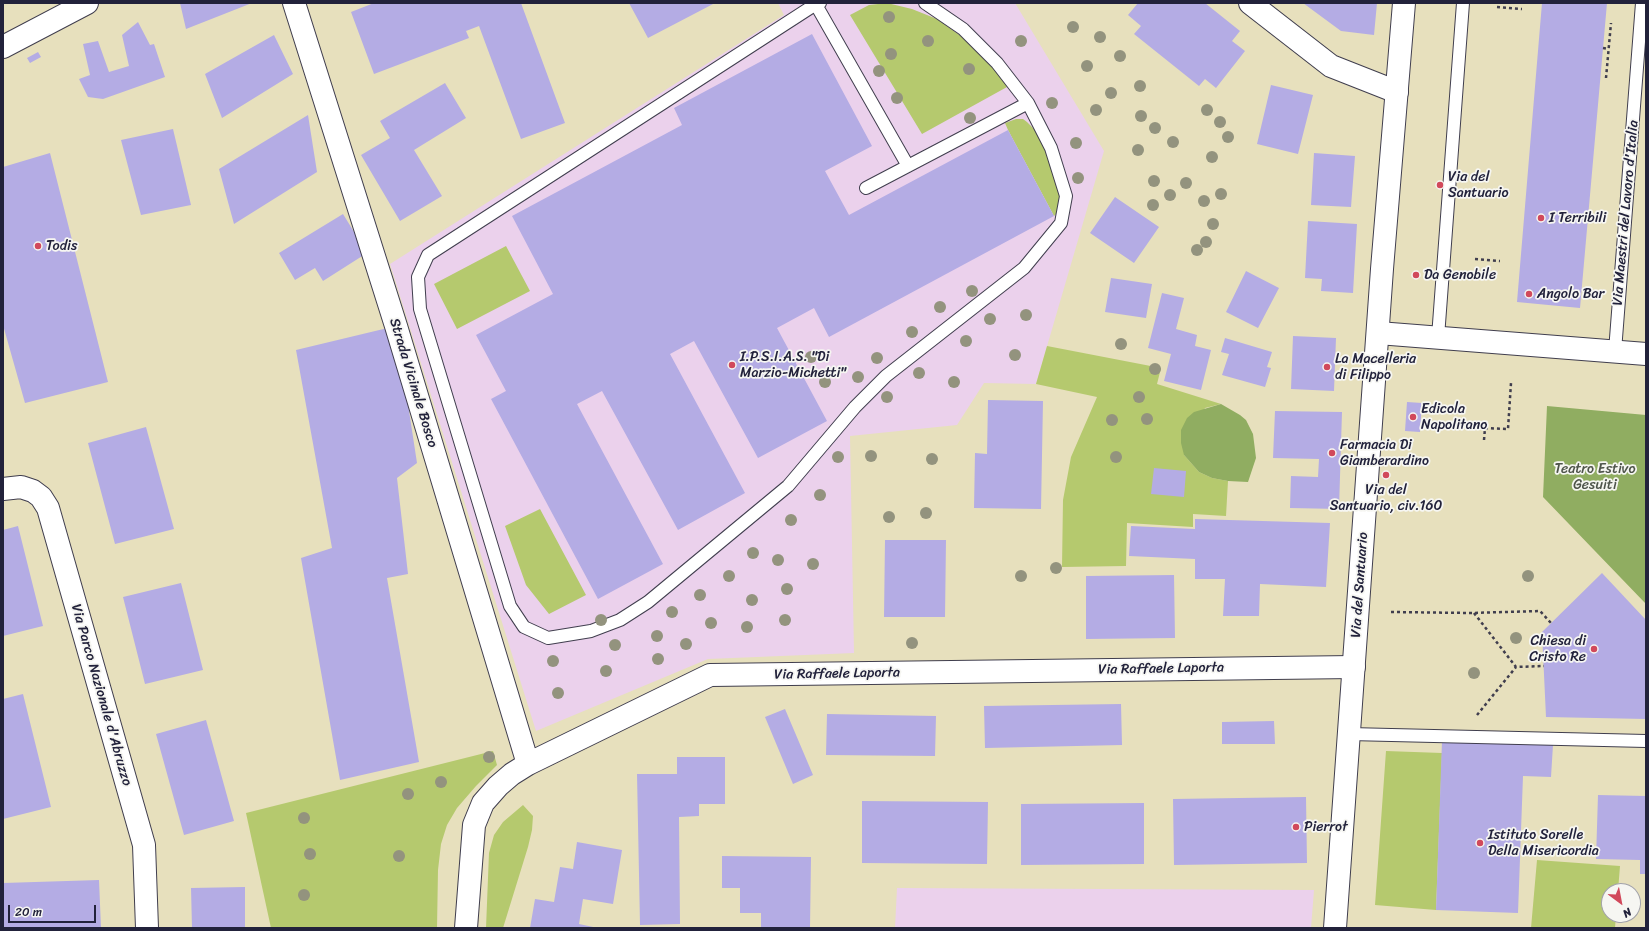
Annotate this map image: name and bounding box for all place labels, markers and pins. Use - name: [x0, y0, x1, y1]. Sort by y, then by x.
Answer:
- place label: Via del Santuario: [1448, 169, 1509, 202]
- marker: Via del Santuario: [1435, 180, 1445, 190]
- place label: I Terribili: [1549, 210, 1606, 226]
- marker: I Terribili: [1536, 213, 1546, 223]
- place label: Todis: [46, 238, 77, 254]
- marker: Todis: [33, 241, 43, 251]
- place label: Da Genobile: [1424, 267, 1496, 283]
- marker: Da Genobile: [1411, 270, 1421, 280]
- place label: Angolo Bar: [1537, 286, 1604, 302]
- marker: Angolo Bar: [1524, 289, 1534, 299]
- place label: I.P.S.I.A.S. "Di Marzio-Michetti": [740, 349, 846, 382]
- place label: La Macelleria di Filippo: [1335, 351, 1416, 384]
- marker: I.P.S.I.A.S. "Di Marzio-Michetti": [727, 360, 737, 370]
- marker: La Macelleria di Filippo: [1322, 362, 1332, 372]
- place label: Edicola Napolitano: [1421, 401, 1487, 434]
- marker: Edicola Napolitano: [1408, 412, 1418, 422]
- place label: Farmacia Di Giamberardino: [1340, 437, 1429, 470]
- marker: Farmacia Di Giamberardino: [1327, 448, 1337, 458]
- marker: Via del Santuario, civ.160: [1381, 470, 1391, 480]
- place label: Via del Santuario, civ.160: [1330, 482, 1442, 514]
- place label: Chiesa di Cristo Re: [1529, 633, 1586, 666]
- marker: Chiesa di Cristo Re: [1589, 644, 1599, 654]
- place label: Pierrot: [1304, 819, 1348, 835]
- marker: Pierrot: [1291, 822, 1301, 832]
- place label: Istituto Sorelle Della Misericordia: [1488, 827, 1599, 860]
- marker: Istituto Sorelle Della Misericordia: [1475, 838, 1485, 848]

